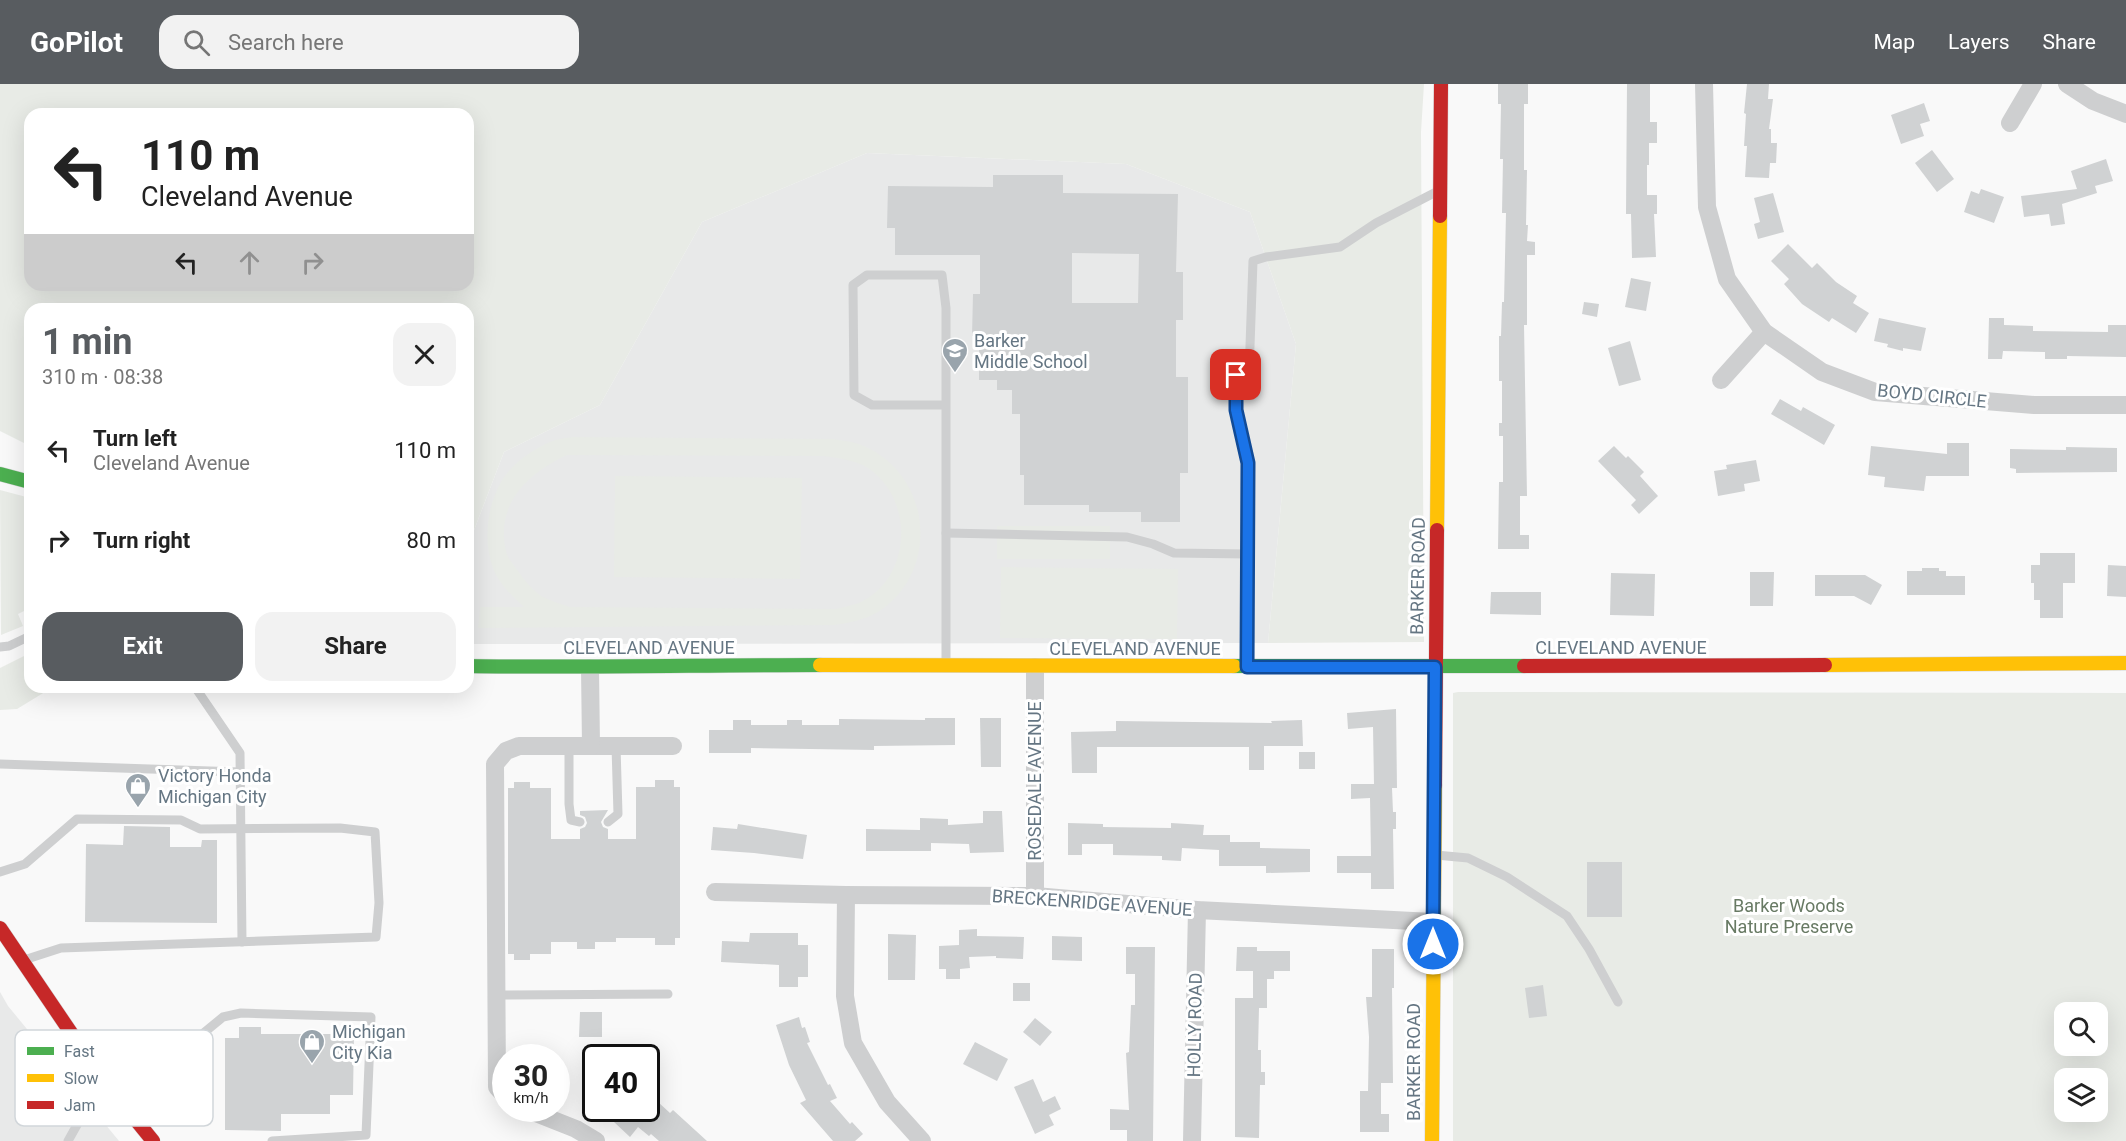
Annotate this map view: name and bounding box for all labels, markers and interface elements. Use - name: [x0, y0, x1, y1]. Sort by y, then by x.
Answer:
- search box: [159, 15, 579, 69]
- text: GoPilot: [30, 26, 123, 59]
- icon: search: [180, 26, 213, 59]
- text: Search here: [228, 30, 344, 55]
- text: Map: [1873, 30, 1915, 54]
- text: Layers: [1948, 30, 2009, 54]
- text: Share: [2042, 30, 2096, 54]
- text: 110 m: [141, 131, 260, 180]
- icon: left: [42, 132, 120, 210]
- text: Cleveland Avenue: [141, 181, 353, 213]
- icon: left: [170, 246, 203, 279]
- icon: ahead: [233, 246, 266, 279]
- icon: right: [296, 246, 329, 279]
- text: 1 min: [42, 321, 133, 363]
- button: close: [393, 323, 456, 386]
- place label: Barker Middle School: [974, 330, 1088, 372]
- school or university icon: Barker Middle School: [940, 336, 970, 374]
- pin: [1210, 349, 1261, 400]
- icon: arrive: [1219, 358, 1252, 391]
- text: 310 m · 08:38: [42, 365, 163, 389]
- street label: BOYD CIRCLE: [1876, 379, 1988, 412]
- text: Turn left: [93, 426, 177, 451]
- icon: left: [42, 434, 75, 467]
- text: 110 m: [394, 438, 456, 463]
- text: Cleveland Avenue: [93, 451, 250, 475]
- street label: BARKER ROAD: [1406, 517, 1429, 635]
- icon: right: [42, 524, 75, 557]
- text: Turn right: [93, 528, 190, 553]
- text: 80 m: [407, 528, 456, 553]
- button: Exit: [42, 612, 243, 681]
- button: Share: [255, 612, 456, 681]
- street label: CLEVELAND AVENUE: [563, 637, 735, 658]
- street label: CLEVELAND AVENUE: [1535, 637, 1707, 658]
- street label: CLEVELAND AVENUE: [1049, 638, 1221, 659]
- street label: ROSEDALE AVENUE: [1024, 701, 1045, 861]
- place label: Victory Honda Michigan City: [158, 765, 271, 807]
- shop icon: Victory Honda Michigan City: [123, 771, 153, 809]
- street label: BRECKENRIDGE AVENUE: [991, 885, 1193, 920]
- park label: Barker Woods Nature Preserve: [1725, 895, 1853, 937]
- position arrow: [1401, 912, 1465, 976]
- street label: HOLLY ROAD: [1183, 972, 1206, 1077]
- map controls: [2054, 1002, 2108, 1122]
- button: search: [2054, 1002, 2108, 1056]
- street label: BARKER ROAD: [1403, 1003, 1424, 1121]
- place label: Michigan City Kia: [332, 1021, 406, 1063]
- shop icon: Michigan City Kia: [297, 1027, 327, 1065]
- legend: [15, 1030, 213, 1126]
- text: Fast: [64, 1042, 95, 1061]
- speed limit sign: 40: [582, 1044, 660, 1122]
- text: 30: [514, 1058, 548, 1093]
- button: layers: [2054, 1068, 2108, 1122]
- text: Slow: [64, 1069, 99, 1088]
- text: km/h: [513, 1089, 549, 1107]
- text: Jam: [64, 1096, 96, 1115]

